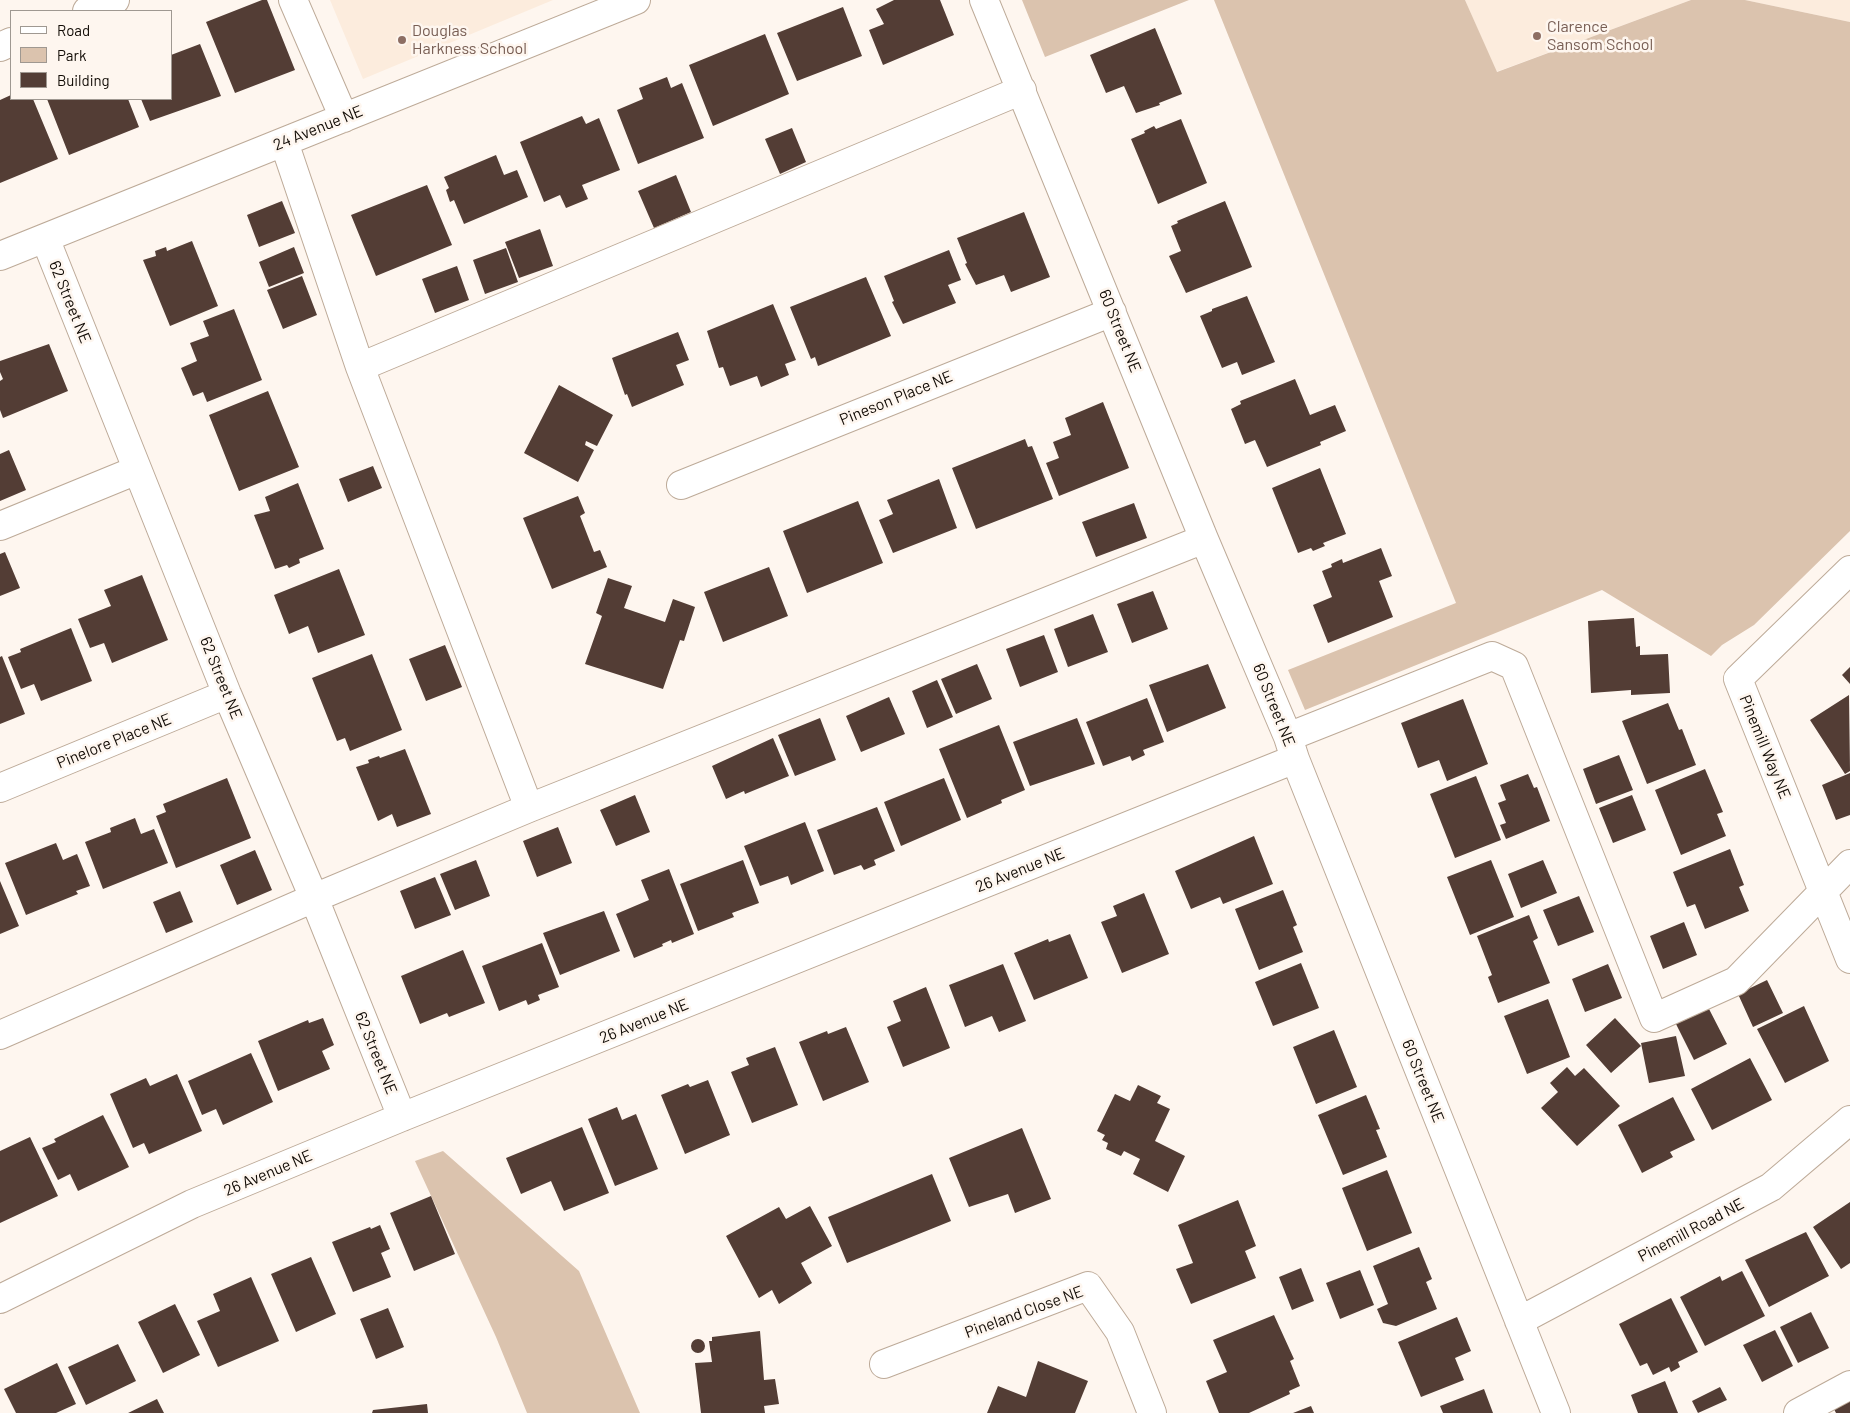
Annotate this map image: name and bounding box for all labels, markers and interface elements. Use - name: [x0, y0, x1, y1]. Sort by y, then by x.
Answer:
- legend: [10, 10, 172, 100]
- place label: Clarence Sansom School: [1547, 17, 1653, 55]
- text: Road: [57, 21, 90, 39]
- place label: Douglas Harkness School: [412, 21, 527, 59]
- marker: Clarence Sansom School: [1531, 30, 1543, 42]
- marker: Douglas Harkness School: [396, 34, 408, 46]
- text: Park: [57, 46, 86, 64]
- text: Building: [57, 71, 110, 89]
- street label: 24 Avenue NE: [270, 101, 366, 155]
- street label: 62 Street NE: [45, 258, 95, 346]
- street label: 60 Street NE: [1095, 287, 1145, 375]
- street label: Pineson Place NE: [837, 367, 955, 429]
- street label: 62 Street NE: [196, 634, 246, 722]
- street label: 60 Street NE: [1249, 661, 1299, 749]
- street label: Pinemill Way NE: [1735, 692, 1795, 802]
- street label: Pinelore Place NE: [54, 709, 174, 773]
- street label: 26 Avenue NE: [973, 843, 1067, 897]
- street label: 26 Avenue NE: [597, 994, 691, 1048]
- street label: 62 Street NE: [351, 1009, 401, 1097]
- street label: 60 Street NE: [1398, 1037, 1448, 1125]
- street label: 26 Avenue NE: [221, 1146, 315, 1200]
- street label: Pinemill Road NE: [1635, 1194, 1747, 1266]
- street label: Pineland Close NE: [962, 1282, 1086, 1342]

